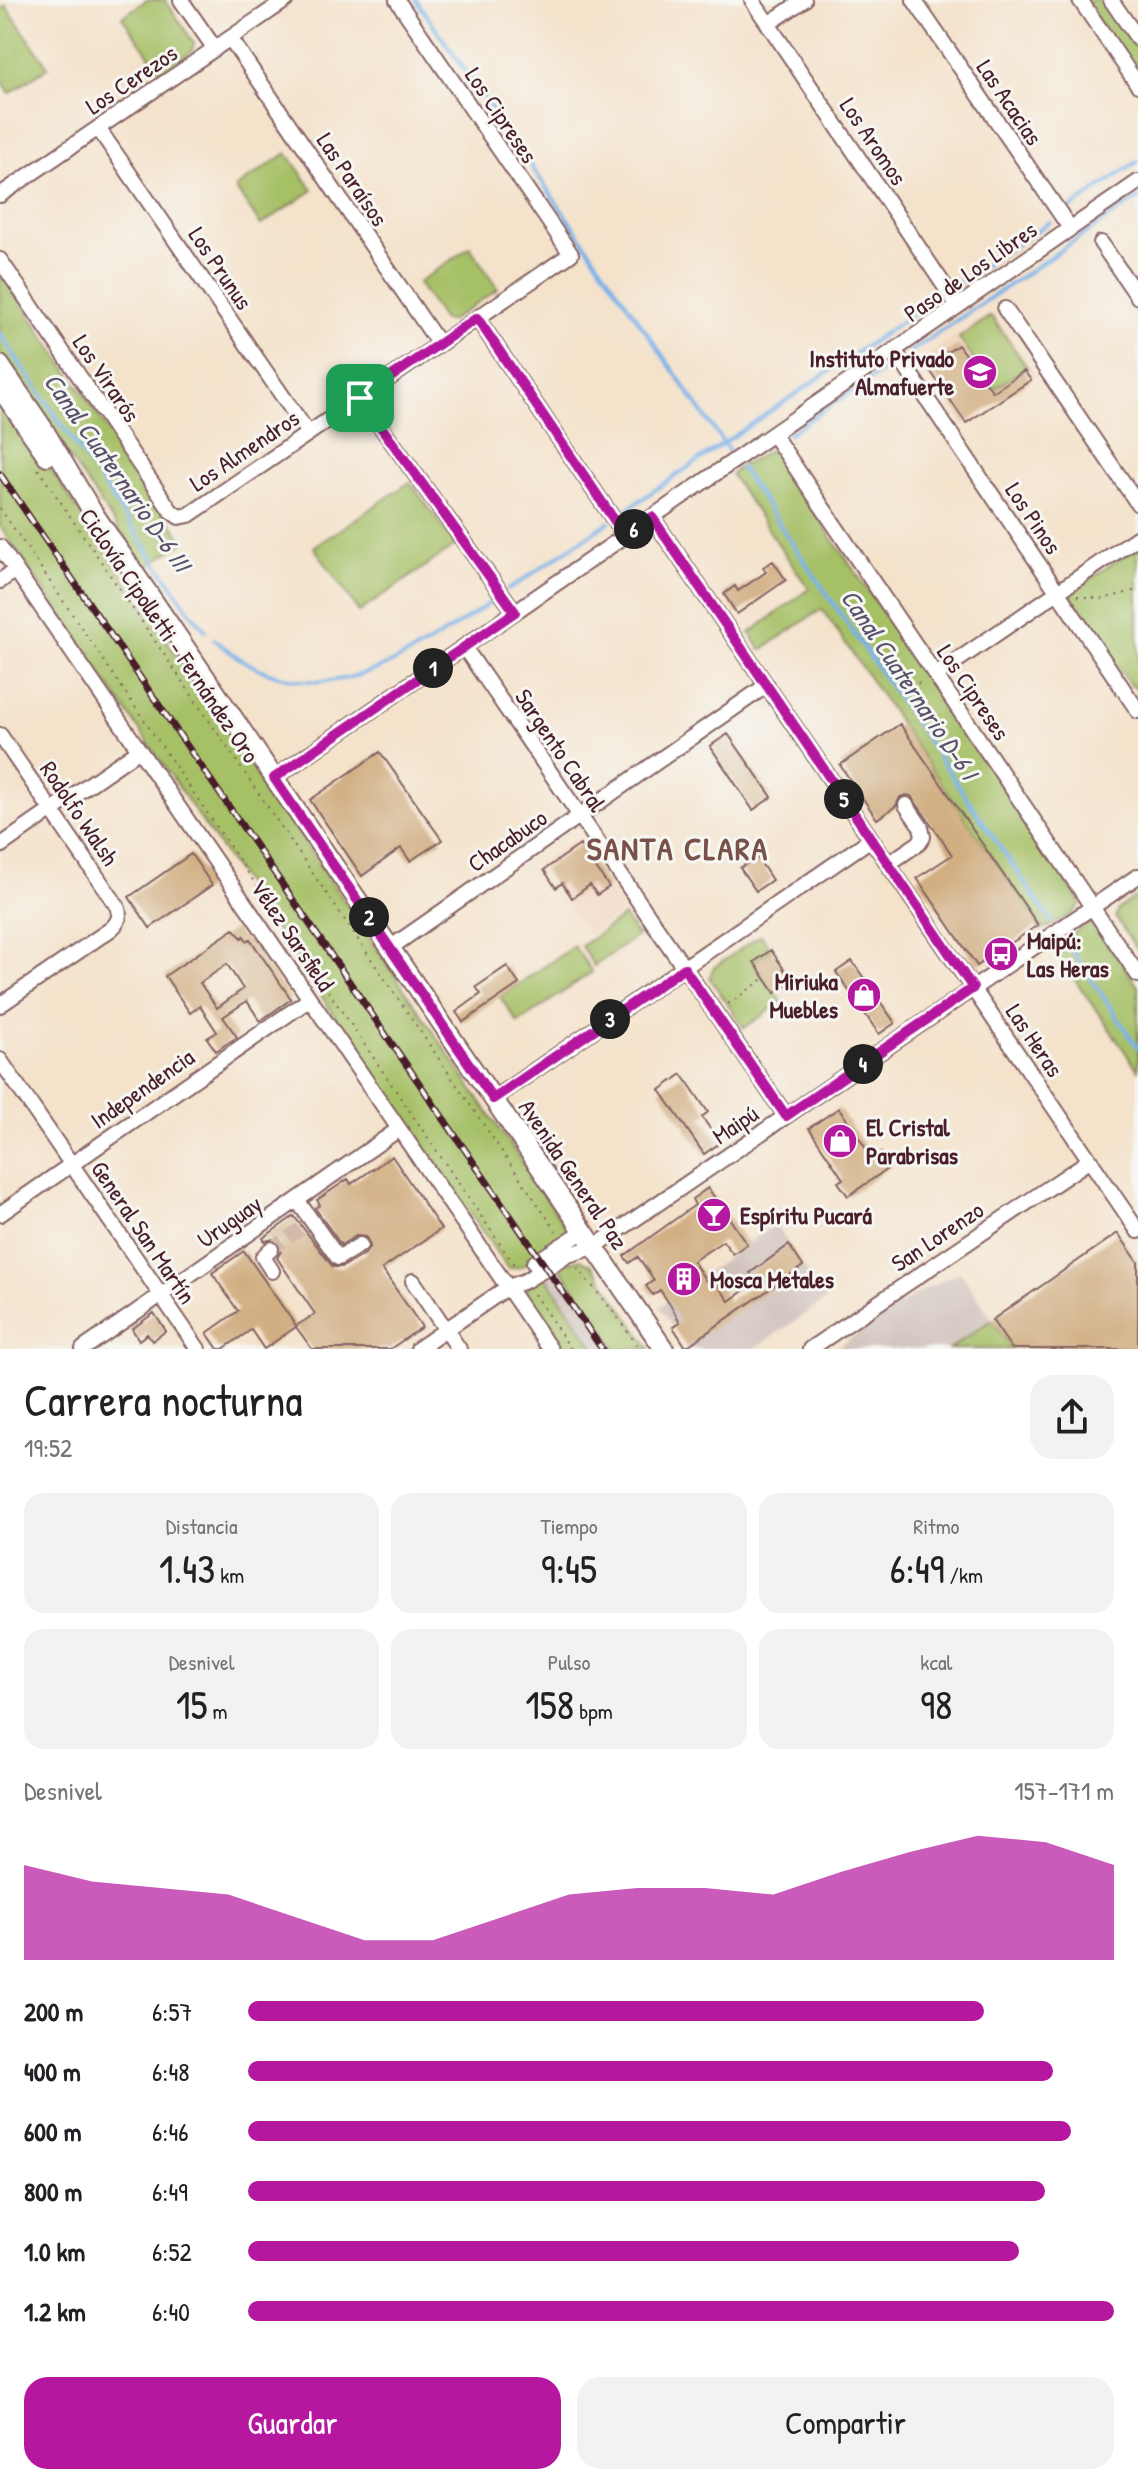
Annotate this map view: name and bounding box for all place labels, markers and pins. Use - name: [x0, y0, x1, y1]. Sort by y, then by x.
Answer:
- place label: Instituto Privado Almafuerte: [809, 342, 954, 402]
- school or university icon: Instituto Privado Almafuerte: [961, 353, 999, 391]
- pin: [326, 364, 394, 432]
- pin: 6: [614, 509, 654, 549]
- pin: 1: [413, 648, 453, 688]
- pin: 5: [824, 779, 864, 819]
- pin: 2: [349, 897, 389, 937]
- place label: Maipú: Las Heras: [1027, 924, 1109, 984]
- bus stop icon: Maipú: Las Heras: [982, 935, 1020, 973]
- place label: Miriuka Muebles: [770, 965, 839, 1025]
- shop icon: Miriuka Muebles: [845, 976, 883, 1014]
- pin: 3: [590, 999, 630, 1039]
- pin: 4: [843, 1044, 883, 1084]
- place label: El Cristal Parabrisas: [866, 1111, 958, 1171]
- shop icon: El Cristal Parabrisas: [821, 1122, 859, 1160]
- bar icon: Espíritu Pucará: [695, 1196, 733, 1234]
- place label: Espíritu Pucará: [740, 1199, 873, 1232]
- building icon: Mosca Metales: [665, 1260, 703, 1298]
- place label: Mosca Metales: [710, 1263, 834, 1295]

